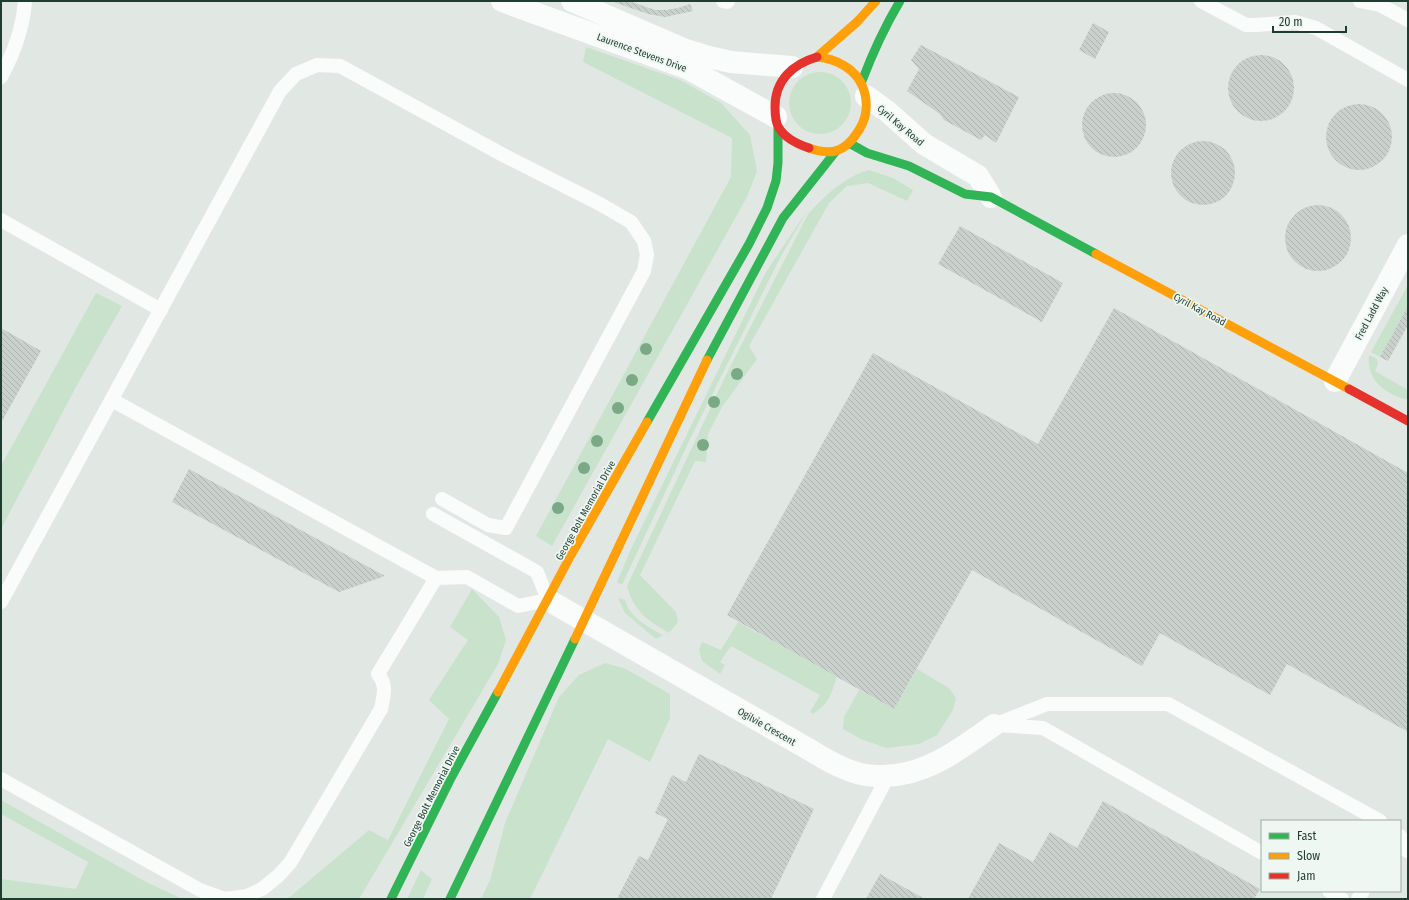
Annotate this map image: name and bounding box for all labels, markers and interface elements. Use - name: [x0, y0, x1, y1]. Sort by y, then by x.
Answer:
- scale bar: [1273, 8, 1346, 34]
- text: 20 m: [1279, 15, 1303, 29]
- street label: Laurence Stevens Drive: [595, 31, 688, 75]
- street label: Cyril Kay Road: [874, 103, 926, 149]
- street label: Fred Ladd Way: [1353, 284, 1391, 342]
- street label: Cyril Kay Road: [1171, 291, 1228, 329]
- street label: George Bolt Memorial Drive: [553, 459, 618, 562]
- street label: Ogilvie Crescent: [735, 705, 798, 749]
- street label: George Bolt Memorial Drive: [401, 744, 463, 849]
- legend: [1261, 820, 1401, 892]
- text: Fast: [1297, 829, 1316, 843]
- text: Slow: [1297, 849, 1320, 863]
- text: Jam: [1297, 869, 1315, 883]

